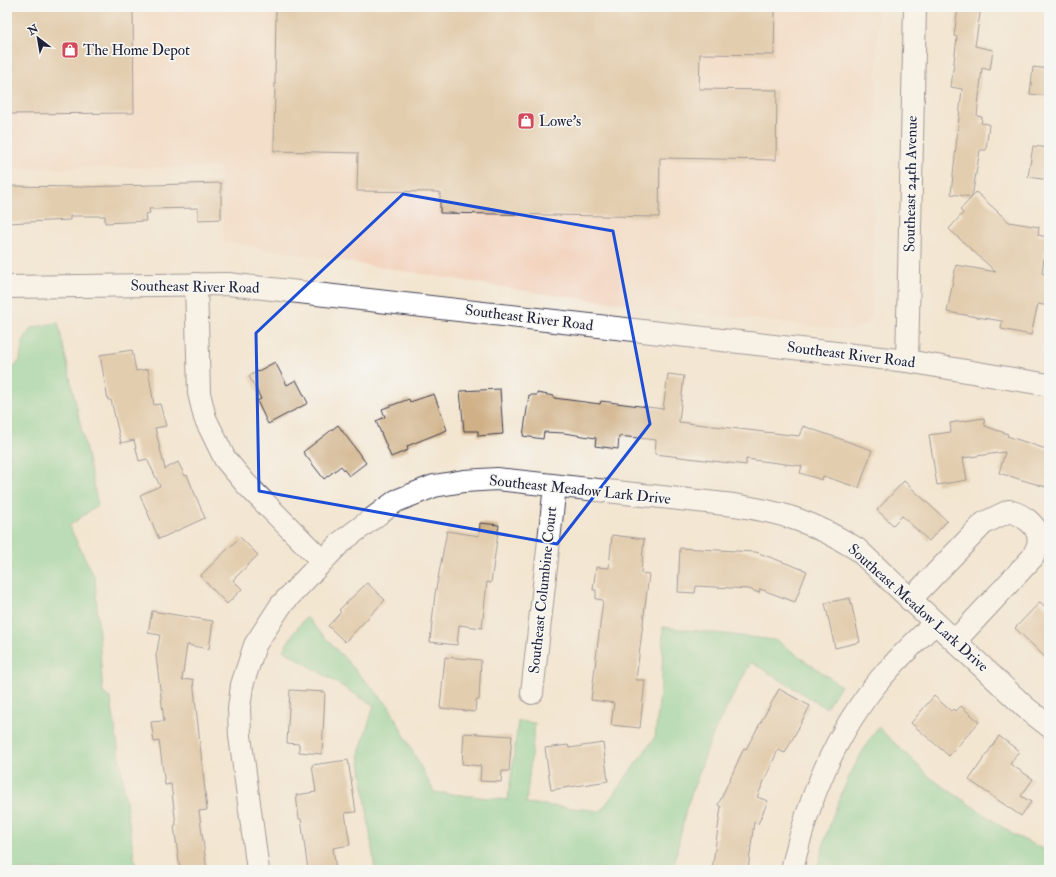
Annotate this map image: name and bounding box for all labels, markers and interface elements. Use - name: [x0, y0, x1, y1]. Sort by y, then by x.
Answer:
- north arrow: [18, 18, 58, 58]
- text: N: [25, 21, 42, 38]
- shop icon: The Home Depot: [60, 40, 80, 60]
- place label: The Home Depot: [83, 41, 190, 61]
- shop icon: Lowe's: [516, 111, 536, 131]
- place label: Lowe's: [539, 112, 581, 131]
- street label: Southeast 24th Avenue: [900, 116, 922, 252]
- street label: Southeast River Road: [130, 276, 260, 298]
- street label: Southeast River Road: [464, 301, 595, 335]
- street label: Southeast River Road: [786, 338, 917, 372]
- street label: Southeast Meadow Lark Drive: [488, 471, 672, 509]
- street label: Southeast Columbine Court: [525, 505, 561, 674]
- street label: Southeast Meadow Lark Drive: [844, 540, 992, 676]

